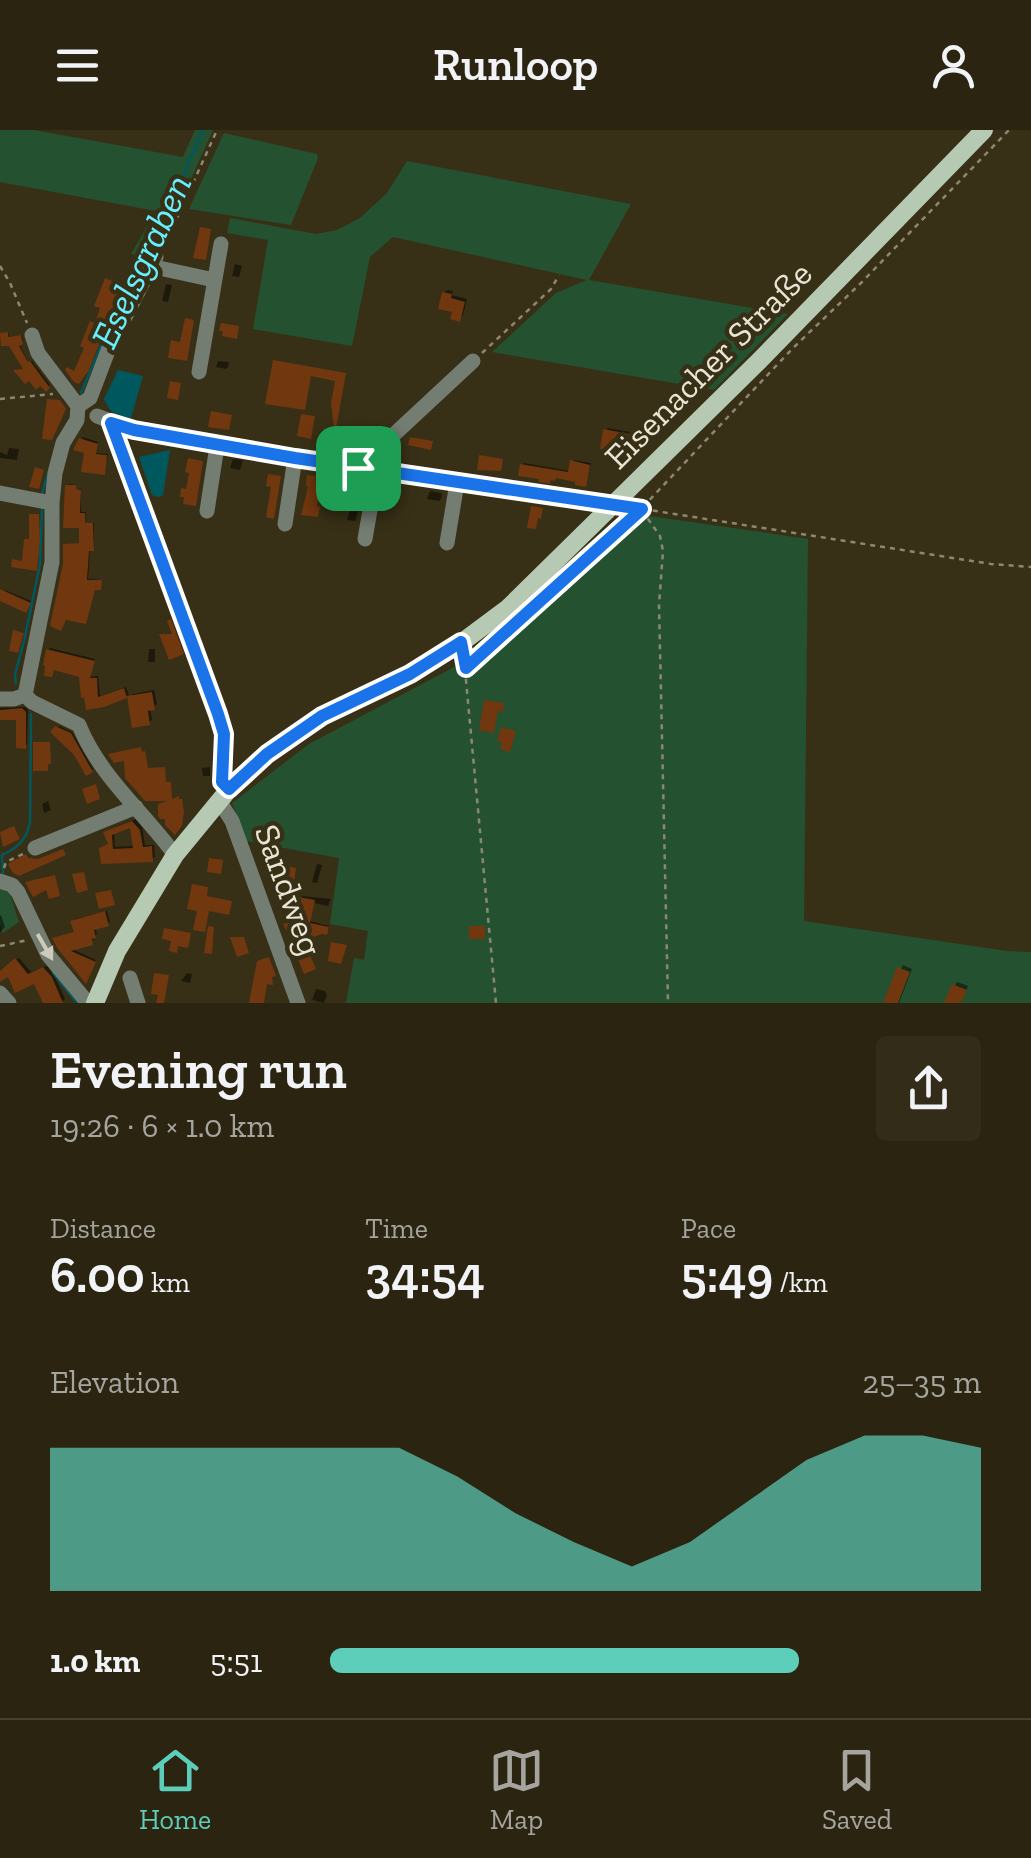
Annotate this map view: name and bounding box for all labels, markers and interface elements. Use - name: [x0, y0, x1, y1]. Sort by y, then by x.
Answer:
- icon: menu: [50, 38, 105, 93]
- text: Runloop: [433, 38, 598, 92]
- icon: person: [926, 38, 981, 93]
- water label: Eselsgraben: [81, 167, 201, 355]
- street label: Eisenacher Straße: [596, 253, 820, 477]
- pin: [316, 426, 401, 511]
- icon: arrive: [331, 441, 386, 496]
- street label: Sandweg: [246, 819, 332, 961]
- one-way arrow: [35, 933, 53, 961]
- text: Evening run: [50, 1036, 347, 1102]
- button: share: [876, 1036, 981, 1141]
- text: 19:26 · 6 × 1.0 km: [50, 1107, 274, 1145]
- text: Distance: [50, 1212, 156, 1245]
- text: Time: [365, 1212, 428, 1245]
- text: Pace: [681, 1212, 736, 1245]
- text: 6.00: [50, 1245, 145, 1305]
- text: 34:54: [365, 1245, 485, 1305]
- text: 5:49: [681, 1245, 773, 1305]
- text: km: [145, 1266, 190, 1299]
- text: /km: [773, 1266, 828, 1299]
- text: Elevation: [50, 1363, 179, 1401]
- text: 25–35 m: [862, 1363, 981, 1401]
- text: 1.0 km: [50, 1642, 140, 1680]
- text: 5:51: [210, 1642, 262, 1680]
- tab: Home: [139, 1743, 211, 1836]
- tab: Map: [489, 1743, 544, 1836]
- tab: Saved: [822, 1743, 892, 1836]

